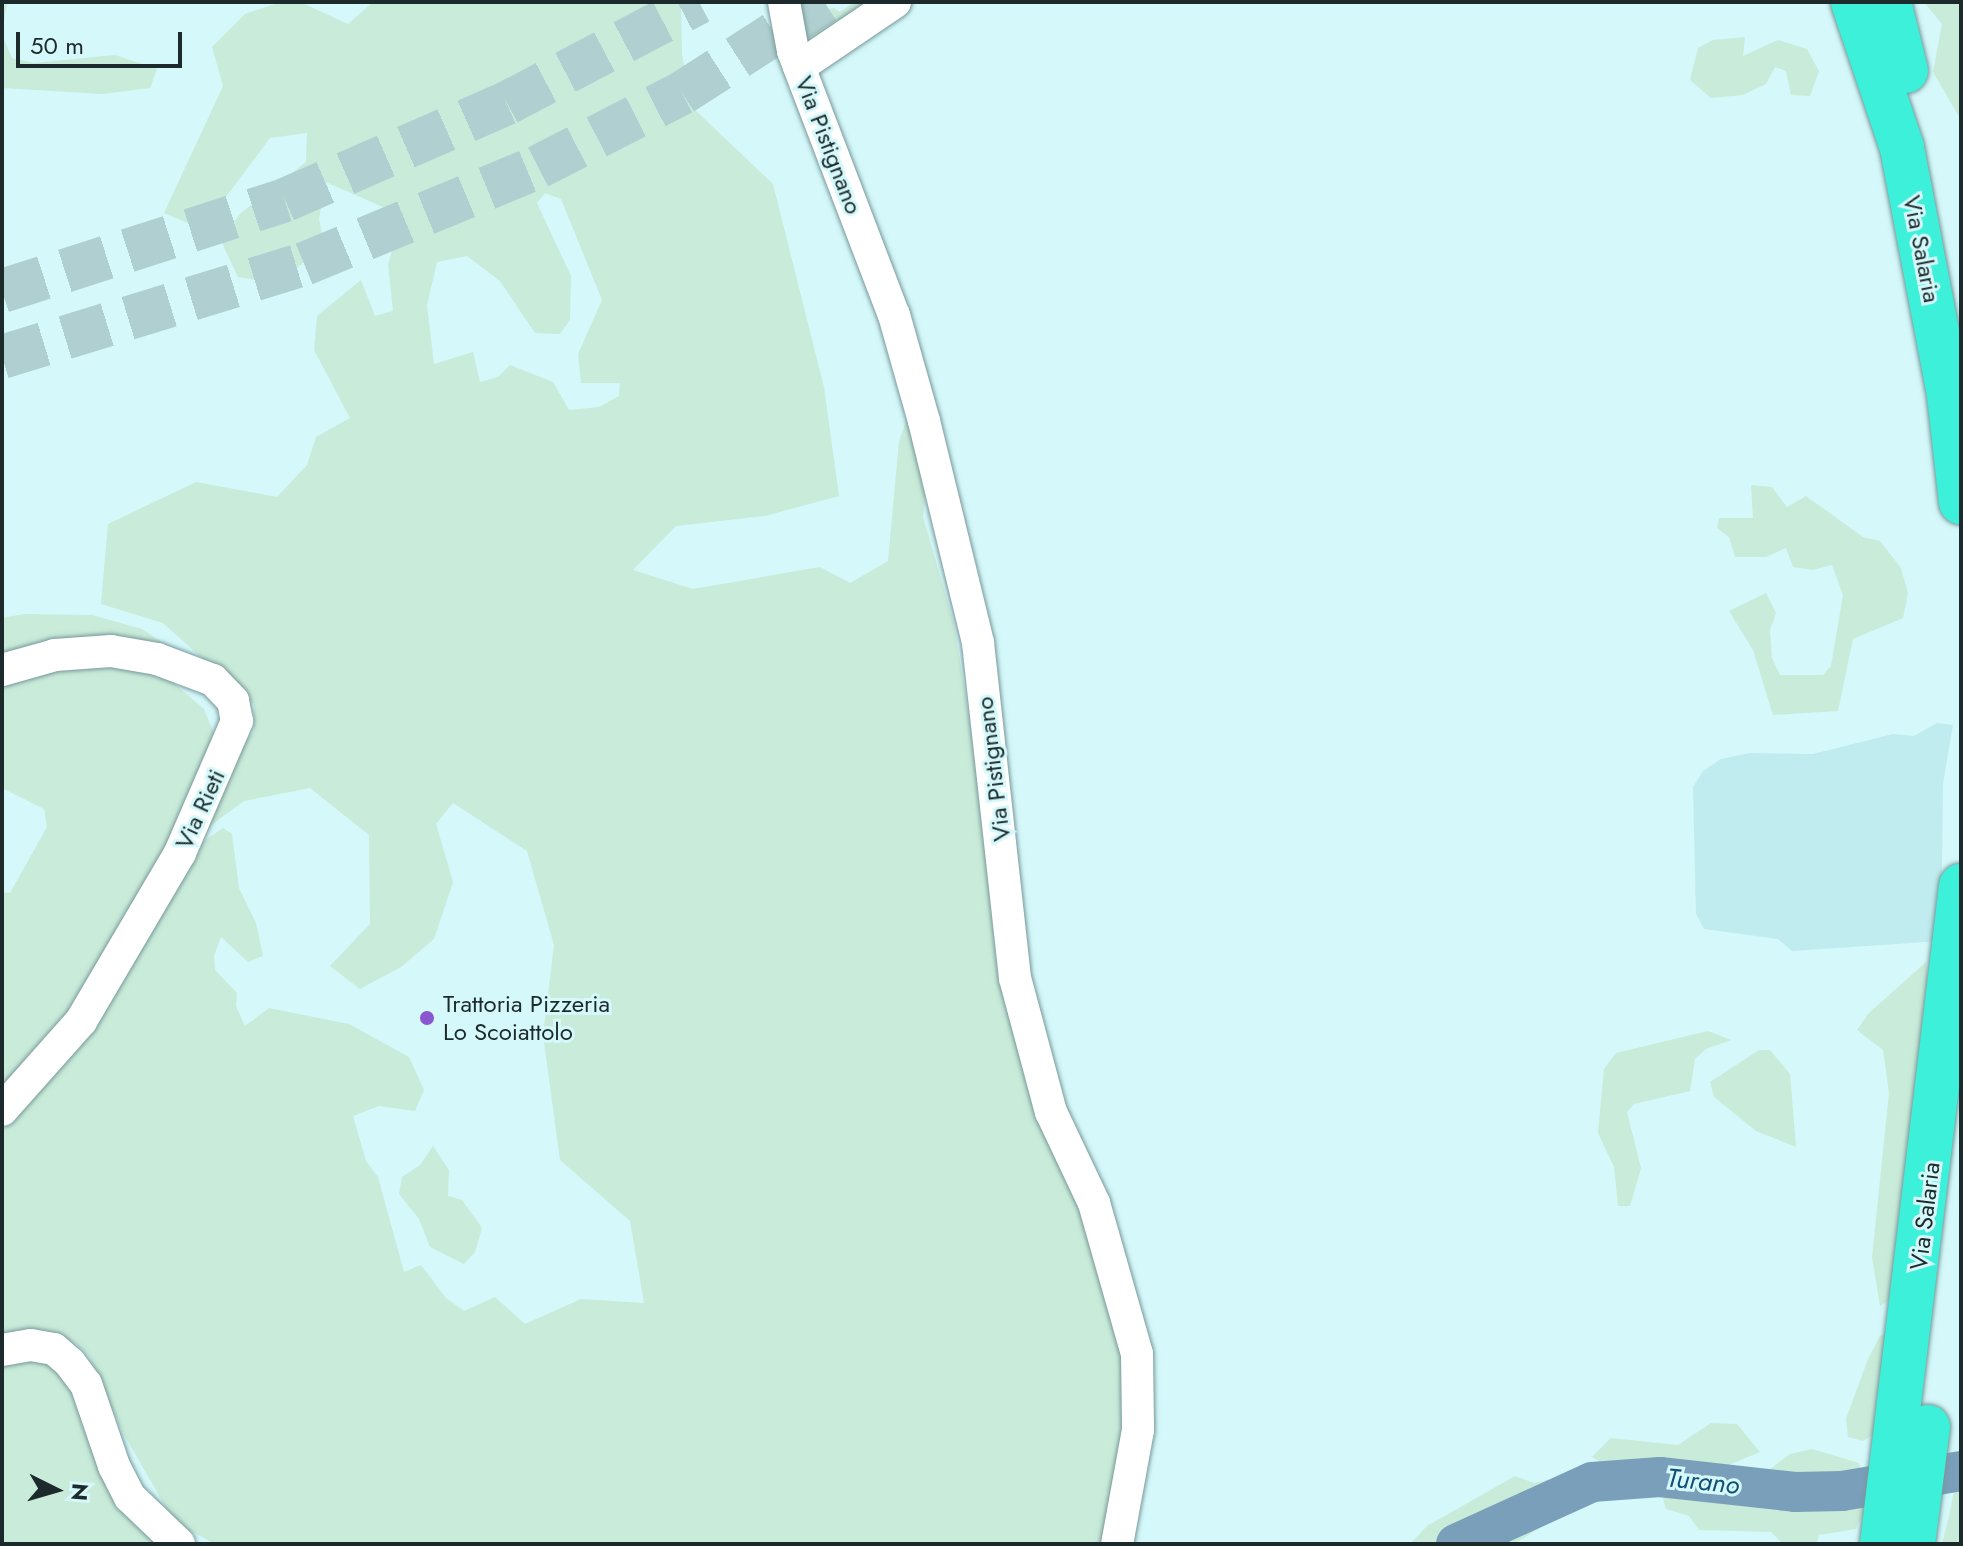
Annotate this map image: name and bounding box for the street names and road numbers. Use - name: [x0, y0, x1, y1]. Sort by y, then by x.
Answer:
- street label: Via Pistignano: [790, 72, 868, 218]
- street label: Via Salaria: [1898, 193, 1946, 305]
- street label: Via Pistignano: [970, 695, 1016, 843]
- street label: Via Rieti: [169, 764, 231, 854]
- street label: Via Salaria: [1904, 1160, 1946, 1272]

